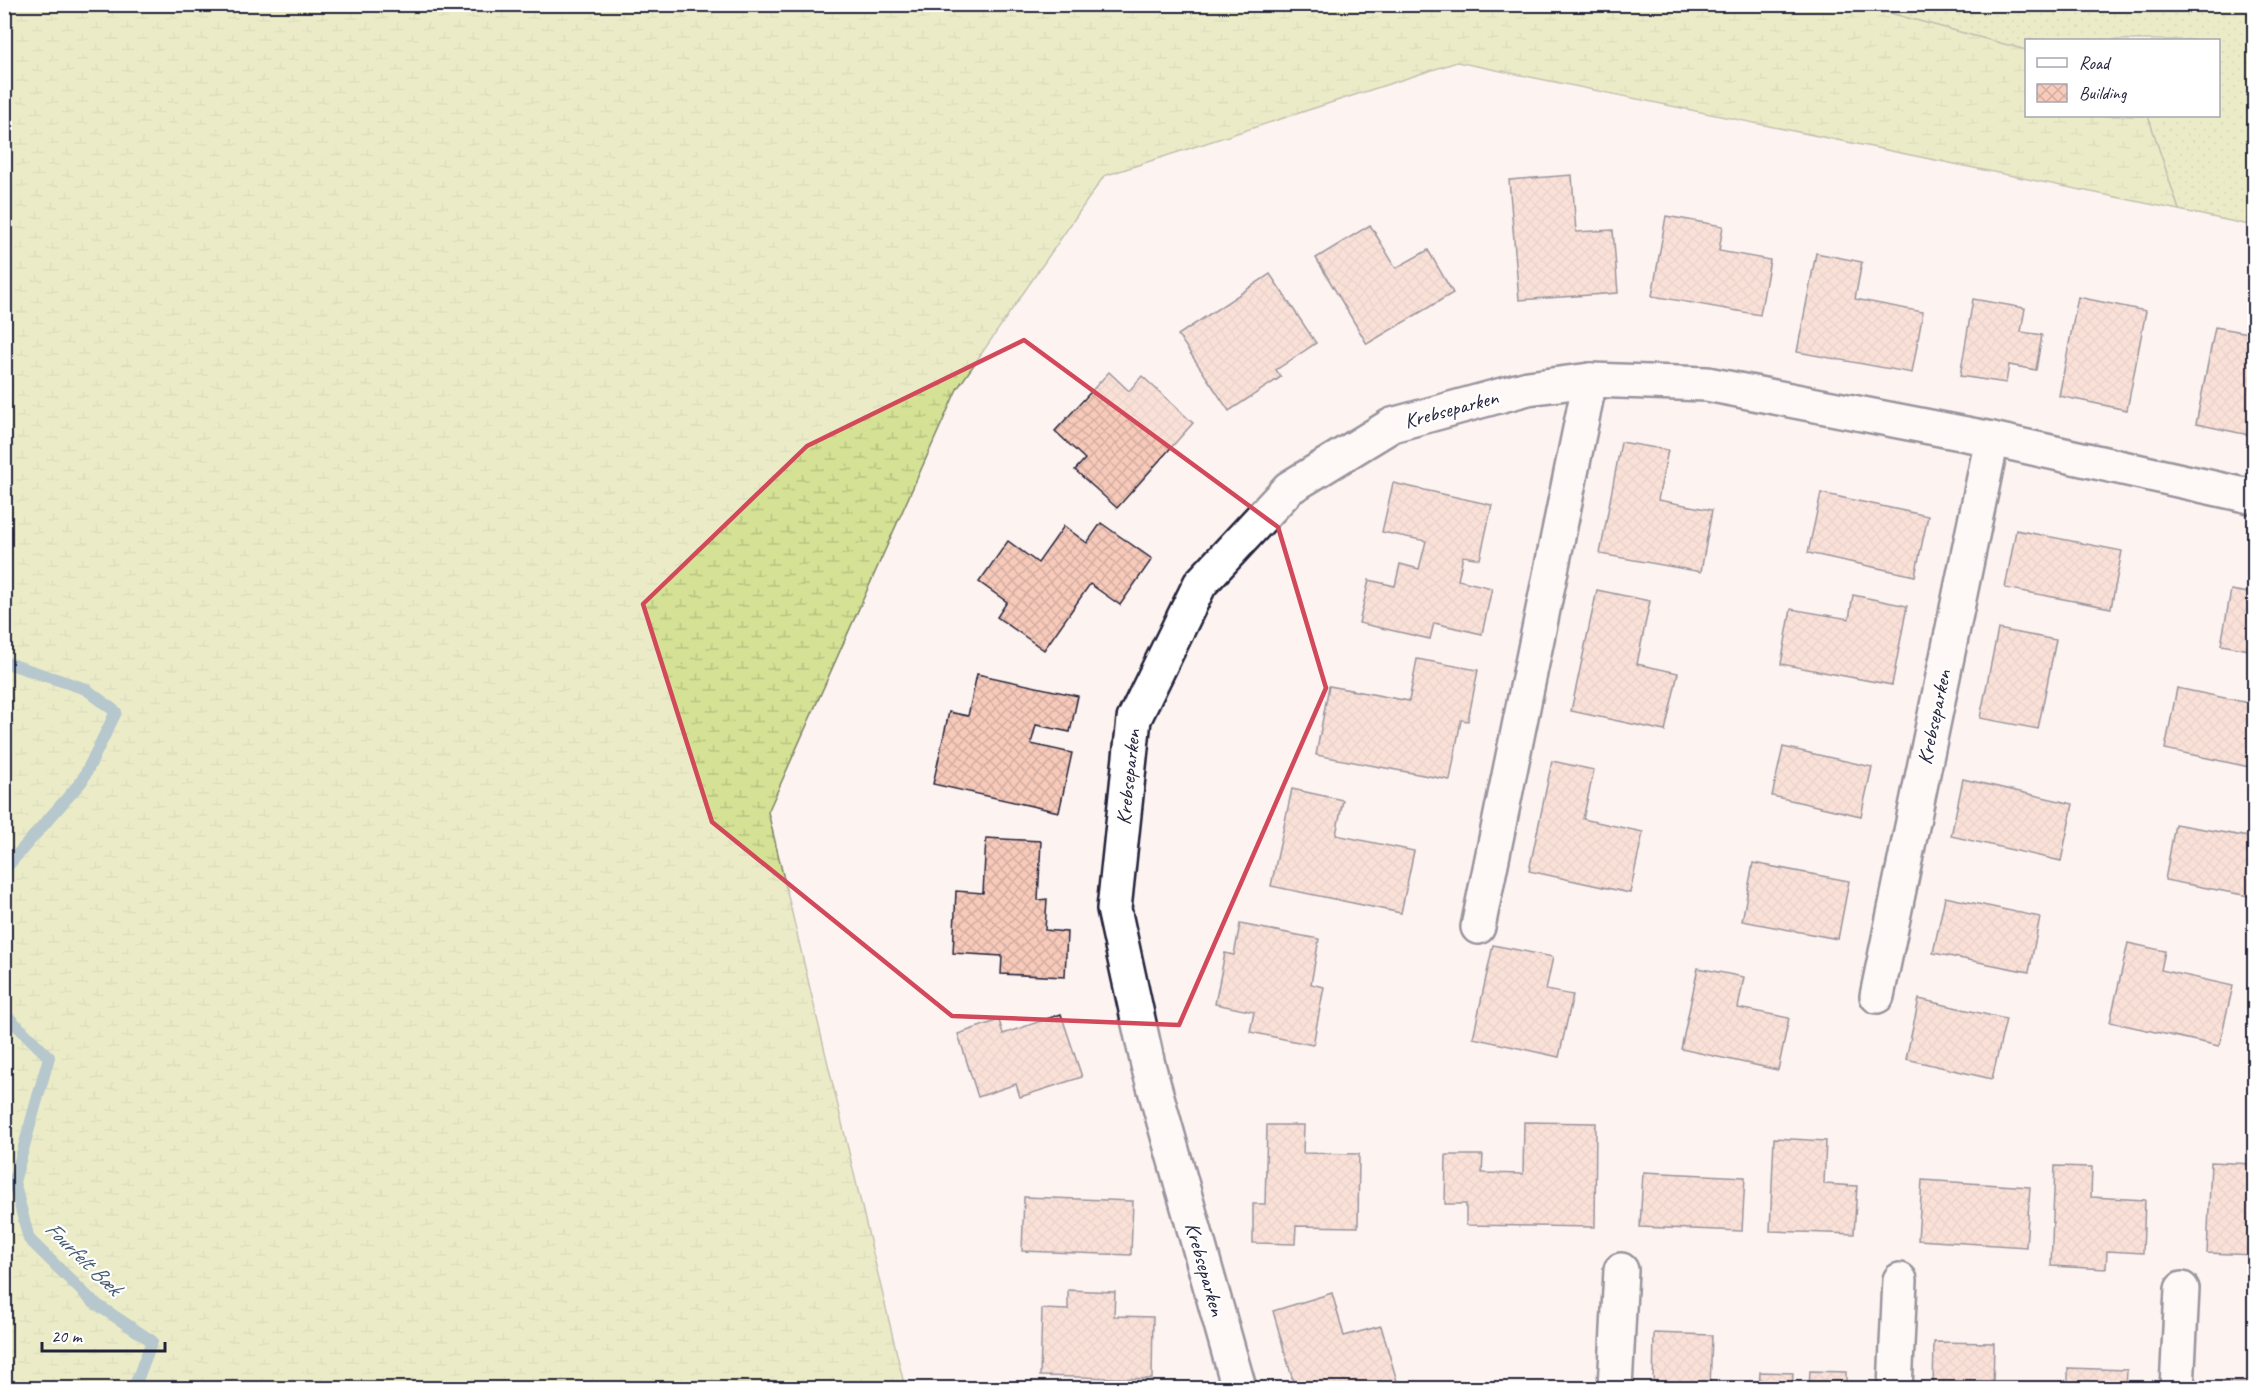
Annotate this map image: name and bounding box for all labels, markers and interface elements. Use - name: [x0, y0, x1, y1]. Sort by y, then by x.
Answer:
- legend: [2025, 39, 2220, 117]
- text: Road: [2079, 52, 2112, 74]
- text: Building: [2079, 82, 2128, 104]
- street label: Krebseparken: [1401, 384, 1501, 434]
- street label: Krebseparken: [1911, 667, 1957, 767]
- street label: Krebseparken: [1110, 727, 1146, 826]
- water label: Fourfelt Bæk: [39, 1215, 130, 1304]
- street label: Krebseparken: [1179, 1219, 1231, 1319]
- scale bar: [42, 1315, 165, 1353]
- text: 20 m: [51, 1325, 84, 1347]

